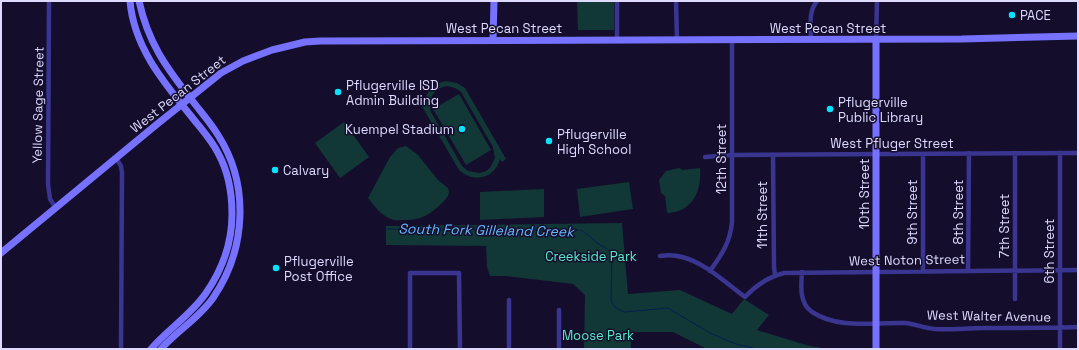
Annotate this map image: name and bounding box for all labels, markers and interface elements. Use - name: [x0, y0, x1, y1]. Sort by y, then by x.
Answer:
- place label: PACE: [1020, 7, 1051, 24]
- marker: PACE: [1007, 10, 1017, 20]
- street label: West Pecan Street: [446, 20, 562, 37]
- street label: West Pecan Street: [770, 20, 886, 37]
- street label: Yellow Sage Street: [28, 46, 48, 164]
- street label: West Pecan Street: [127, 51, 229, 137]
- place label: Pflugerville ISD Admin Building: [346, 77, 439, 109]
- marker: Pflugerville ISD Admin Building: [333, 87, 343, 97]
- place label: Pflugerville Public Library: [838, 94, 923, 126]
- marker: Pflugerville Public Library: [825, 104, 835, 114]
- place label: Kuempel Stadium: [345, 121, 454, 138]
- marker: Kuempel Stadium: [457, 124, 467, 134]
- street label: 12th Street: [713, 124, 730, 194]
- place label: Pflugerville High School: [557, 126, 631, 158]
- street label: West Pfluger Street: [830, 135, 954, 152]
- marker: Pflugerville High School: [544, 136, 554, 146]
- street label: 10th Street: [856, 159, 873, 229]
- place label: Calvary: [283, 162, 329, 179]
- marker: Calvary: [270, 165, 280, 175]
- street label: 8th Street: [950, 179, 967, 245]
- street label: 9th Street: [904, 180, 921, 244]
- street label: 11th Street: [754, 181, 771, 249]
- street label: 7th Street: [996, 194, 1013, 258]
- water label: South Fork Gilleland Creek: [398, 219, 575, 241]
- street label: 6th Street: [1041, 219, 1058, 283]
- park label: Creekside Park: [545, 248, 637, 265]
- street label: West Noton Street: [849, 250, 965, 270]
- place label: Pflugerville Post Office: [284, 253, 354, 285]
- marker: Pflugerville Post Office: [271, 263, 281, 273]
- street label: West Walter Avenue: [927, 306, 1051, 326]
- park label: Moose Park: [562, 327, 634, 344]

